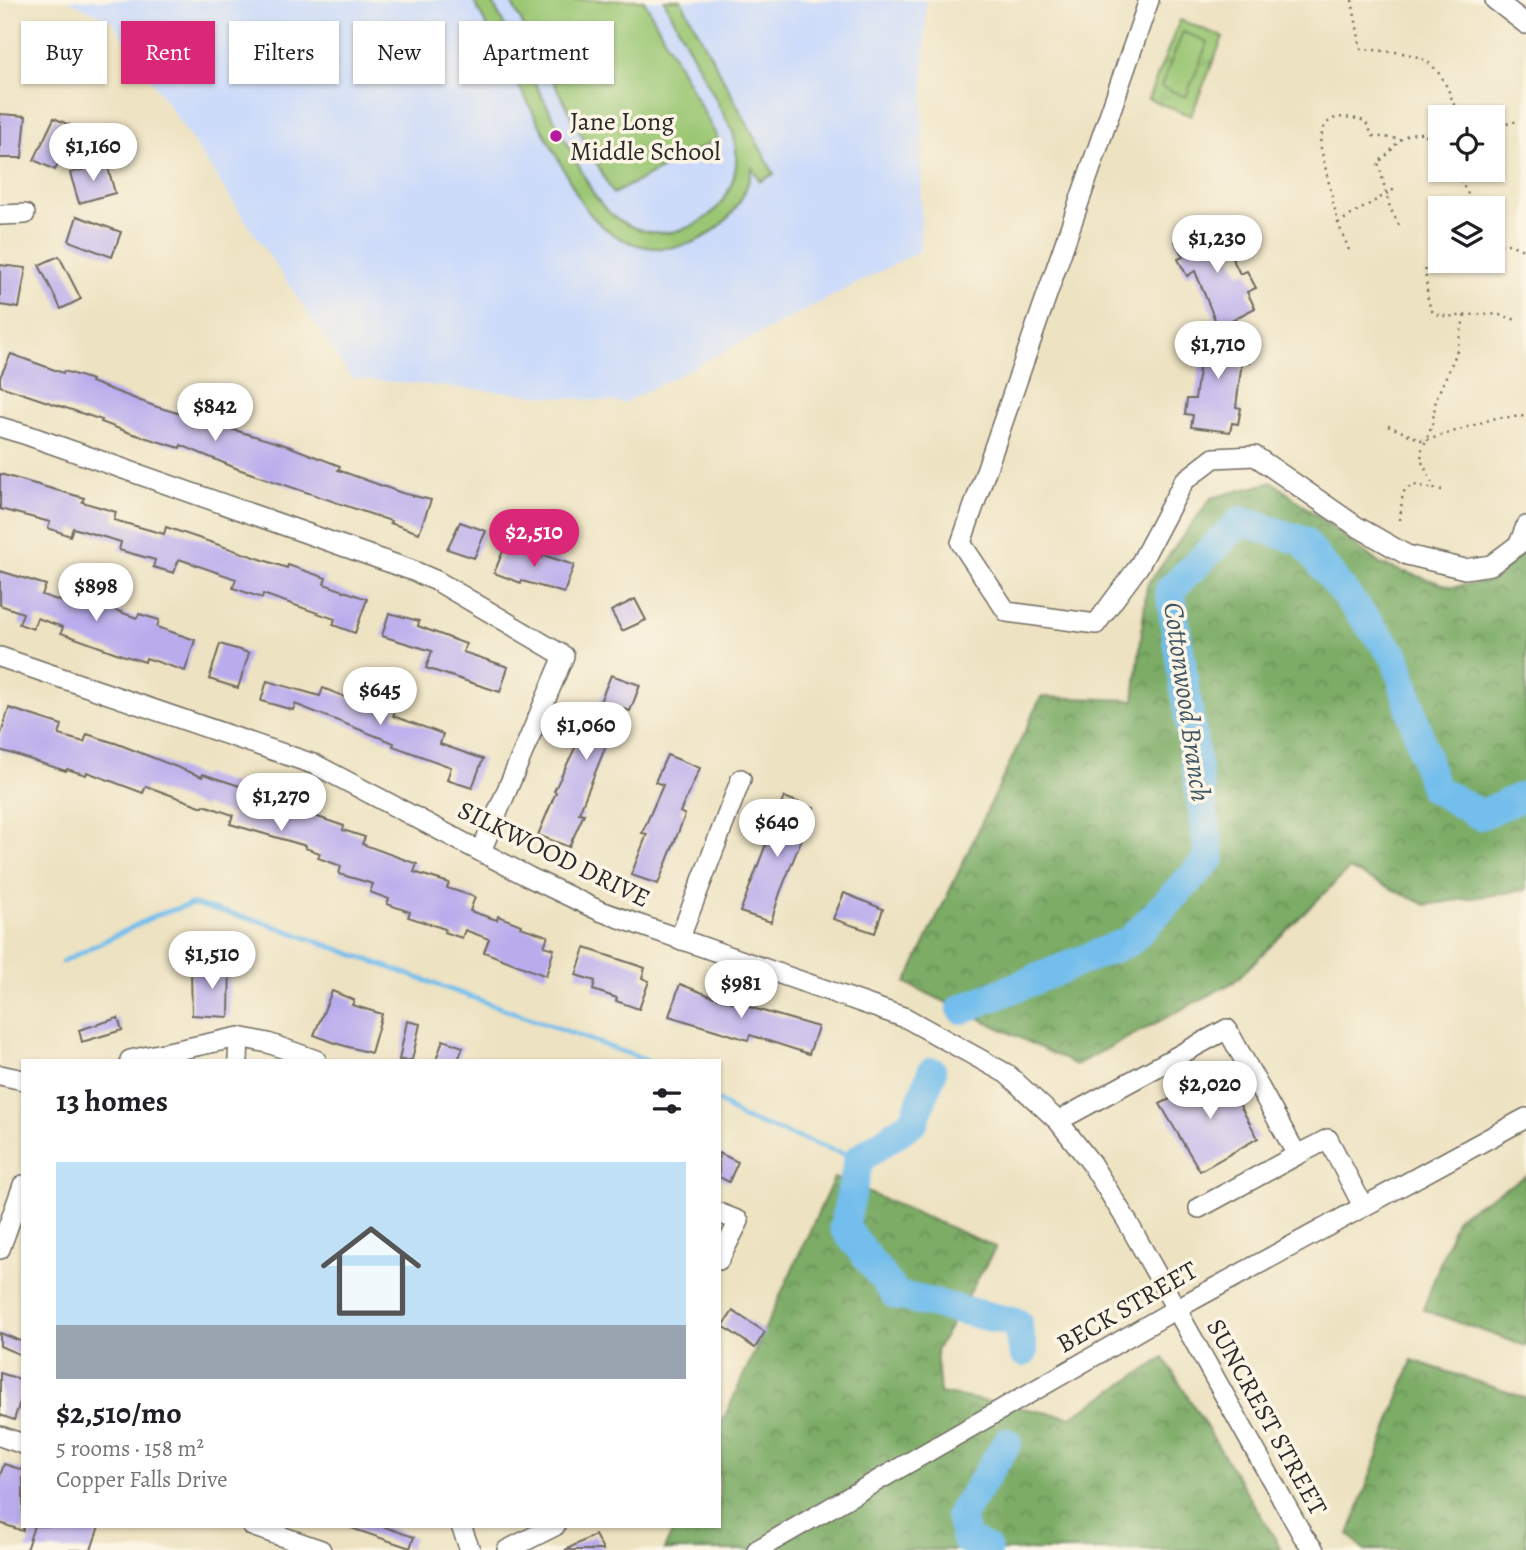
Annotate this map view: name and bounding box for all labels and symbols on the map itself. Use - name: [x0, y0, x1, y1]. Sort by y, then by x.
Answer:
- place label: Jane Long Middle School: [570, 104, 721, 169]
- pin: $1,160: [36, 124, 150, 183]
- marker: Jane Long Middle School: [548, 128, 564, 144]
- pin: $1,230: [1160, 216, 1274, 275]
- pin: $1,710: [1161, 322, 1275, 381]
- pin: $842: [174, 384, 256, 443]
- pin: $2,510: [477, 510, 591, 569]
- pin: $898: [55, 564, 137, 623]
- water label: Cottonwood Branch: [1154, 600, 1220, 804]
- pin: $645: [339, 668, 421, 727]
- pin: $1,060: [529, 702, 643, 762]
- pin: $1,270: [224, 774, 338, 833]
- street label: SILKWOOD DRIVE: [452, 792, 656, 916]
- pin: $640: [736, 800, 818, 859]
- pin: $1,510: [155, 932, 269, 991]
- pin: $981: [700, 960, 782, 1020]
- pin: $2,020: [1153, 1062, 1267, 1121]
- street label: BECK STREET: [1050, 1253, 1204, 1361]
- street label: SUNCREST STREET: [1198, 1312, 1336, 1522]

